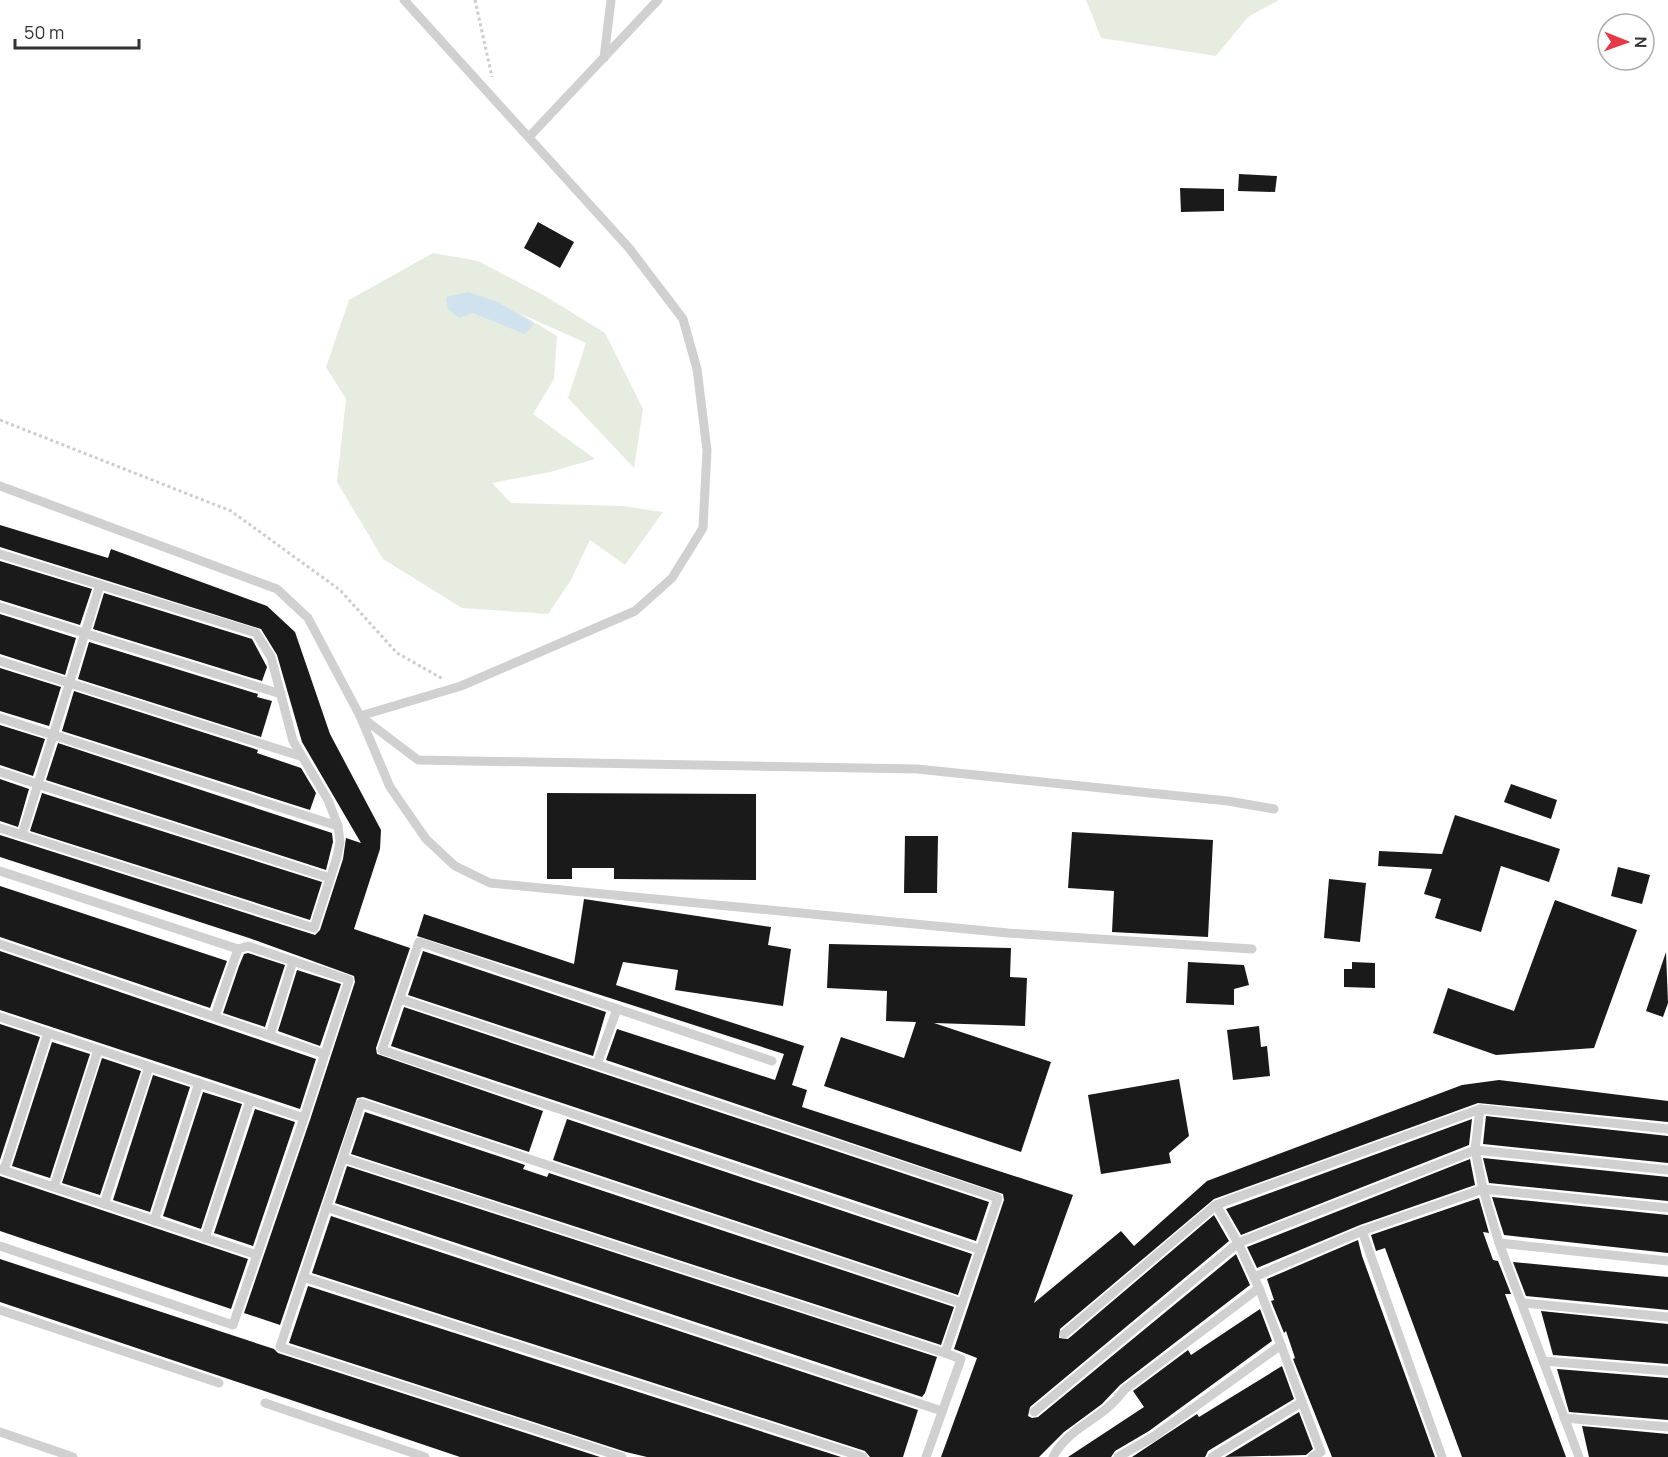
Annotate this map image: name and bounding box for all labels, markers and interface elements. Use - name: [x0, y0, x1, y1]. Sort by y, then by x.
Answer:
- scale bar: [15, 12, 140, 50]
- north arrow: [1596, 12, 1656, 72]
- text: 50 m: [24, 20, 64, 44]
- text: N: [1630, 36, 1652, 48]

